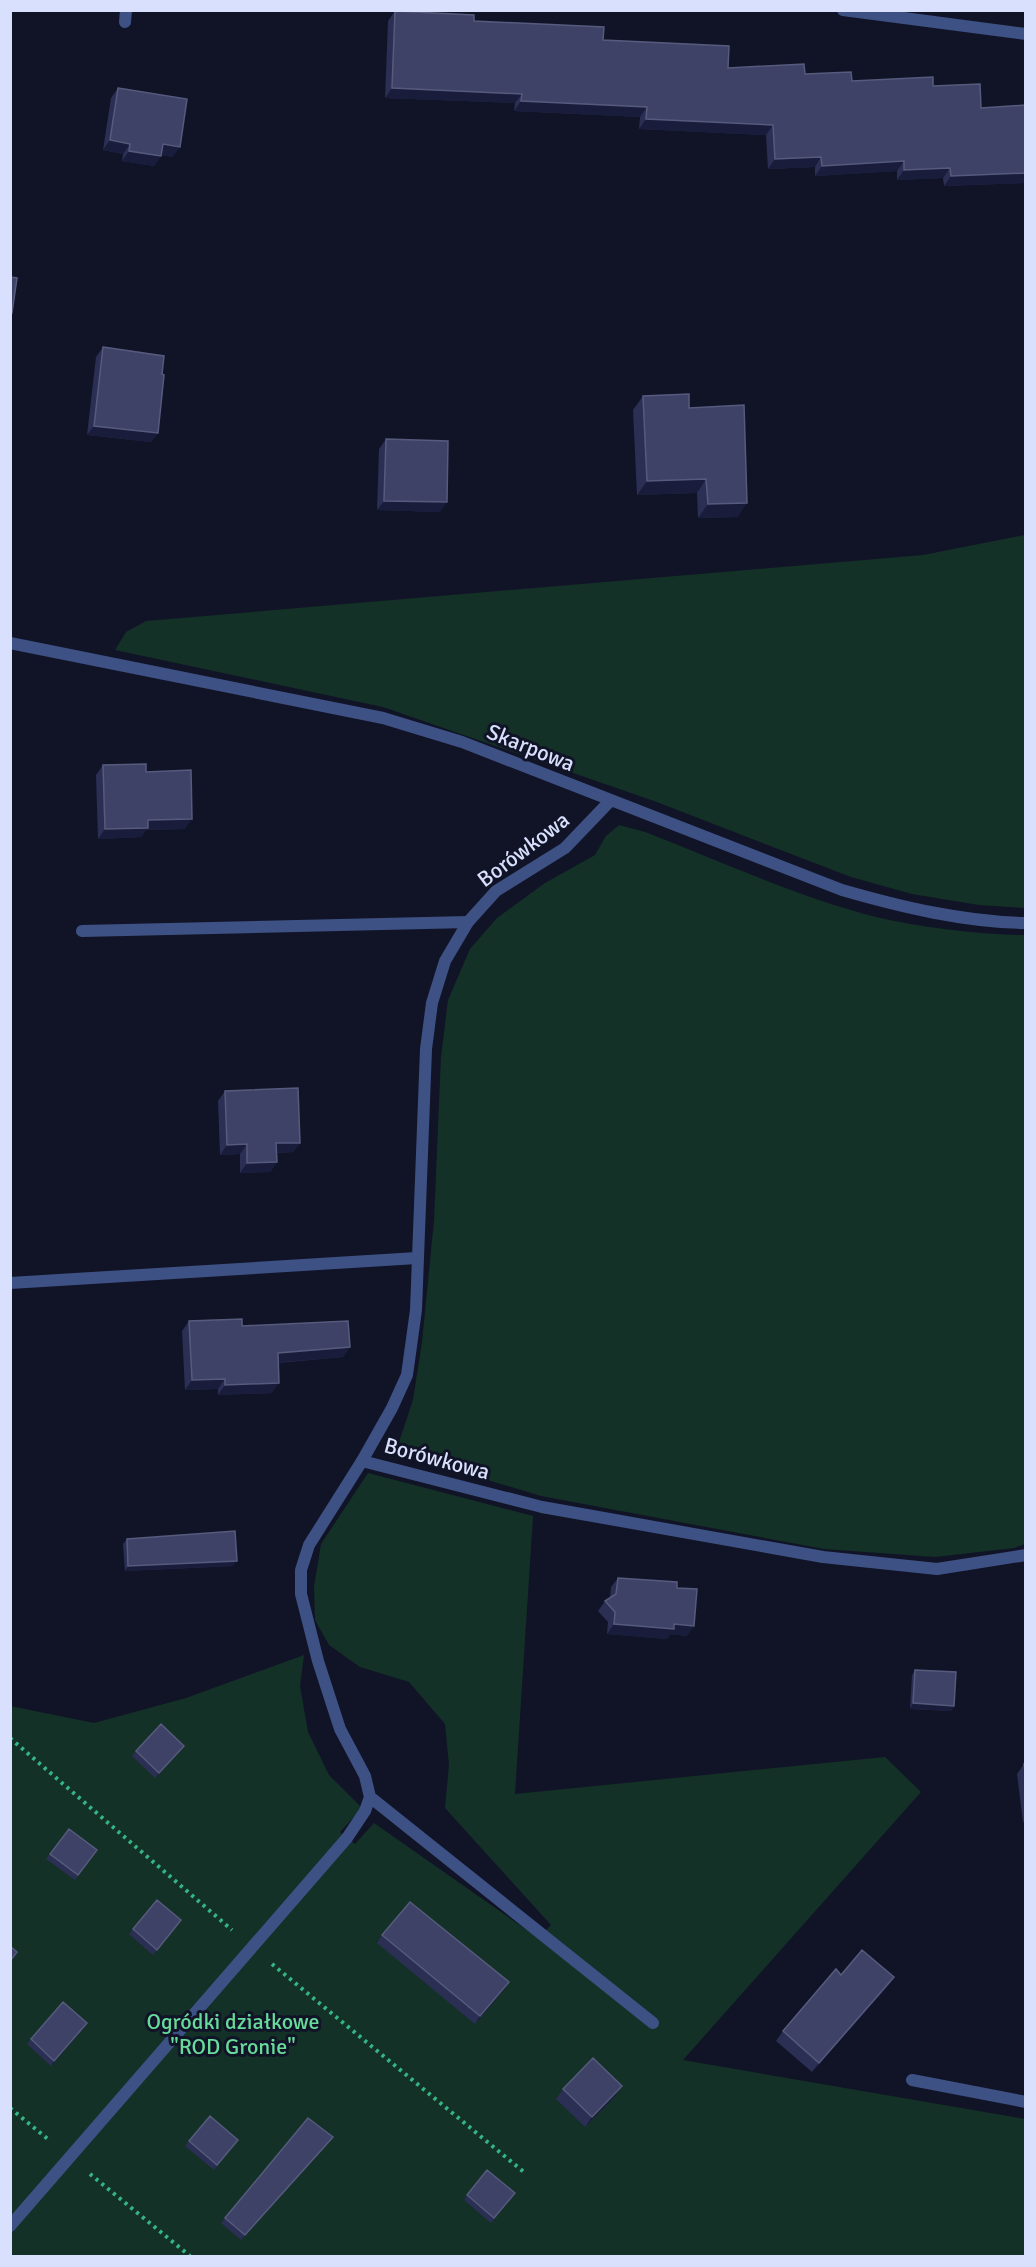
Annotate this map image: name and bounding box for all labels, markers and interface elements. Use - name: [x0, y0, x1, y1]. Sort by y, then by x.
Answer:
- street label: Skarpowa: [483, 718, 579, 777]
- street label: Borówkowa: [472, 806, 575, 893]
- street label: Borówkowa: [381, 1431, 493, 1486]
- park label: Ogródki działkowe "ROD Gronie": [147, 2008, 319, 2060]

